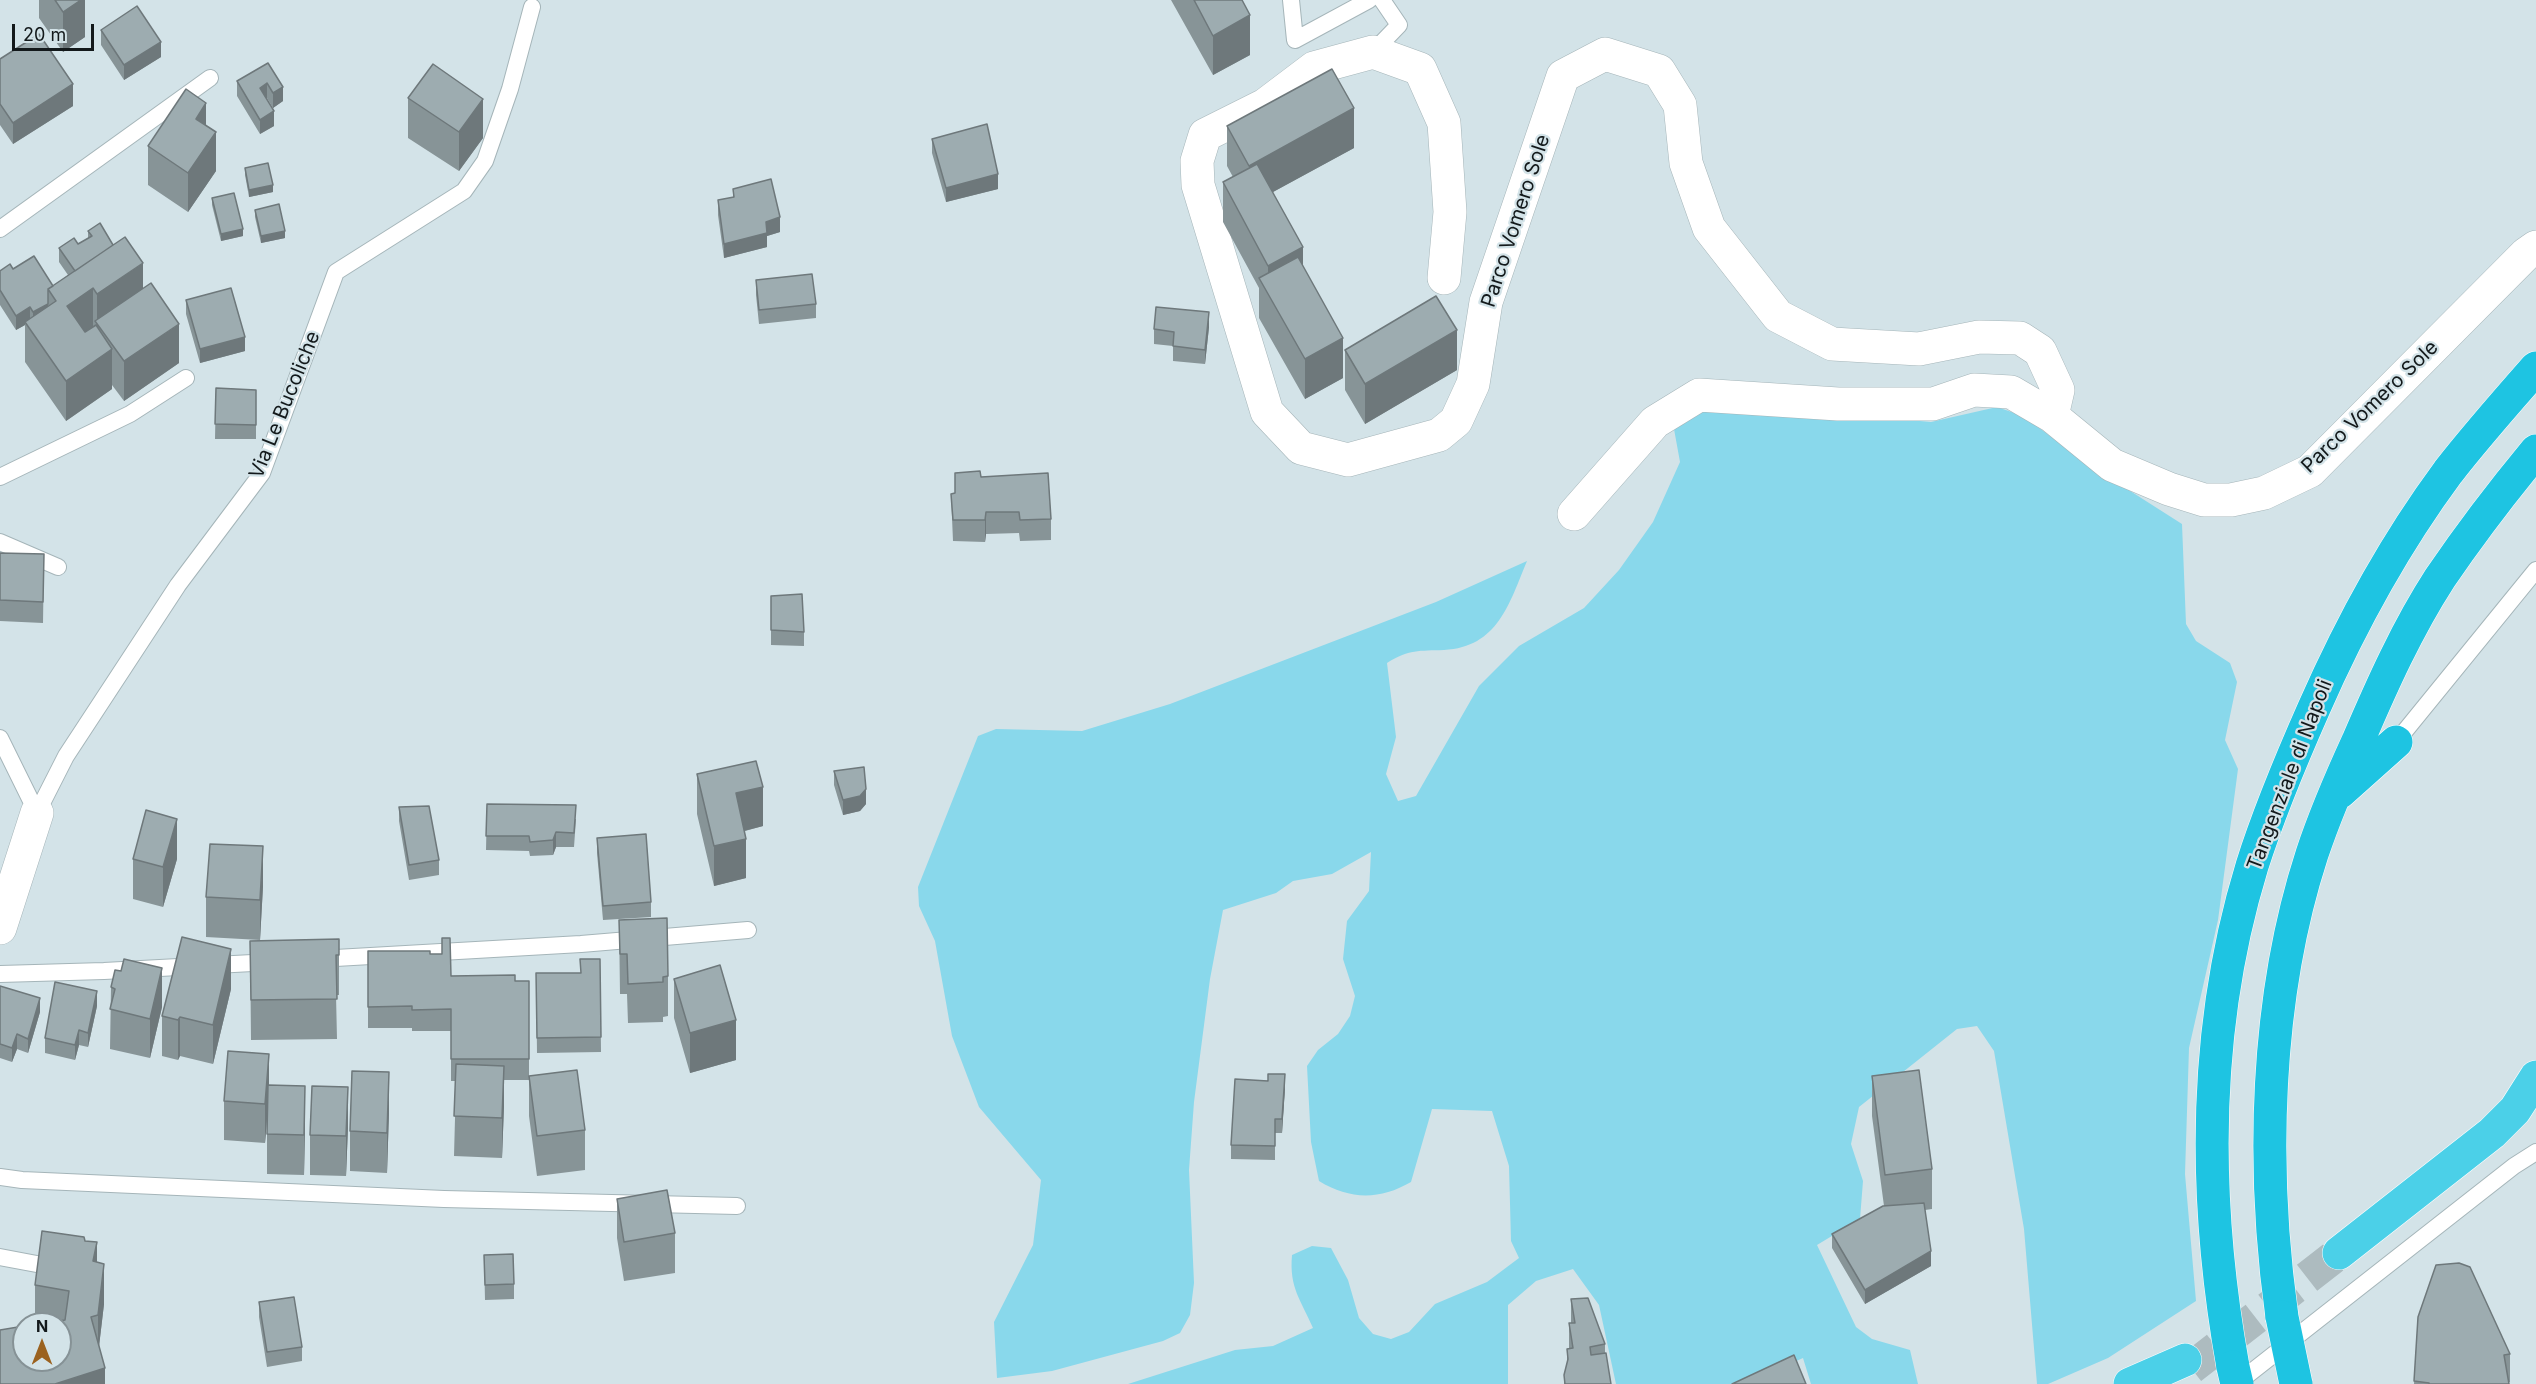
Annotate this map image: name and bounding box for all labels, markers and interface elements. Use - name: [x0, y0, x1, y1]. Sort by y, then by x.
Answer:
- scale bar: [15, 12, 98, 50]
- text: 20 m: [23, 24, 66, 45]
- street label: Parco Vomero Sole: [1477, 132, 1555, 310]
- street label: Via Le Bucoliche: [244, 328, 326, 482]
- street label: Parco Vomero Sole: [2297, 336, 2443, 478]
- street label: Tangenziale di Napoli: [2243, 676, 2337, 874]
- north arrow: [12, 1312, 72, 1372]
- text: N: [36, 1316, 48, 1336]

